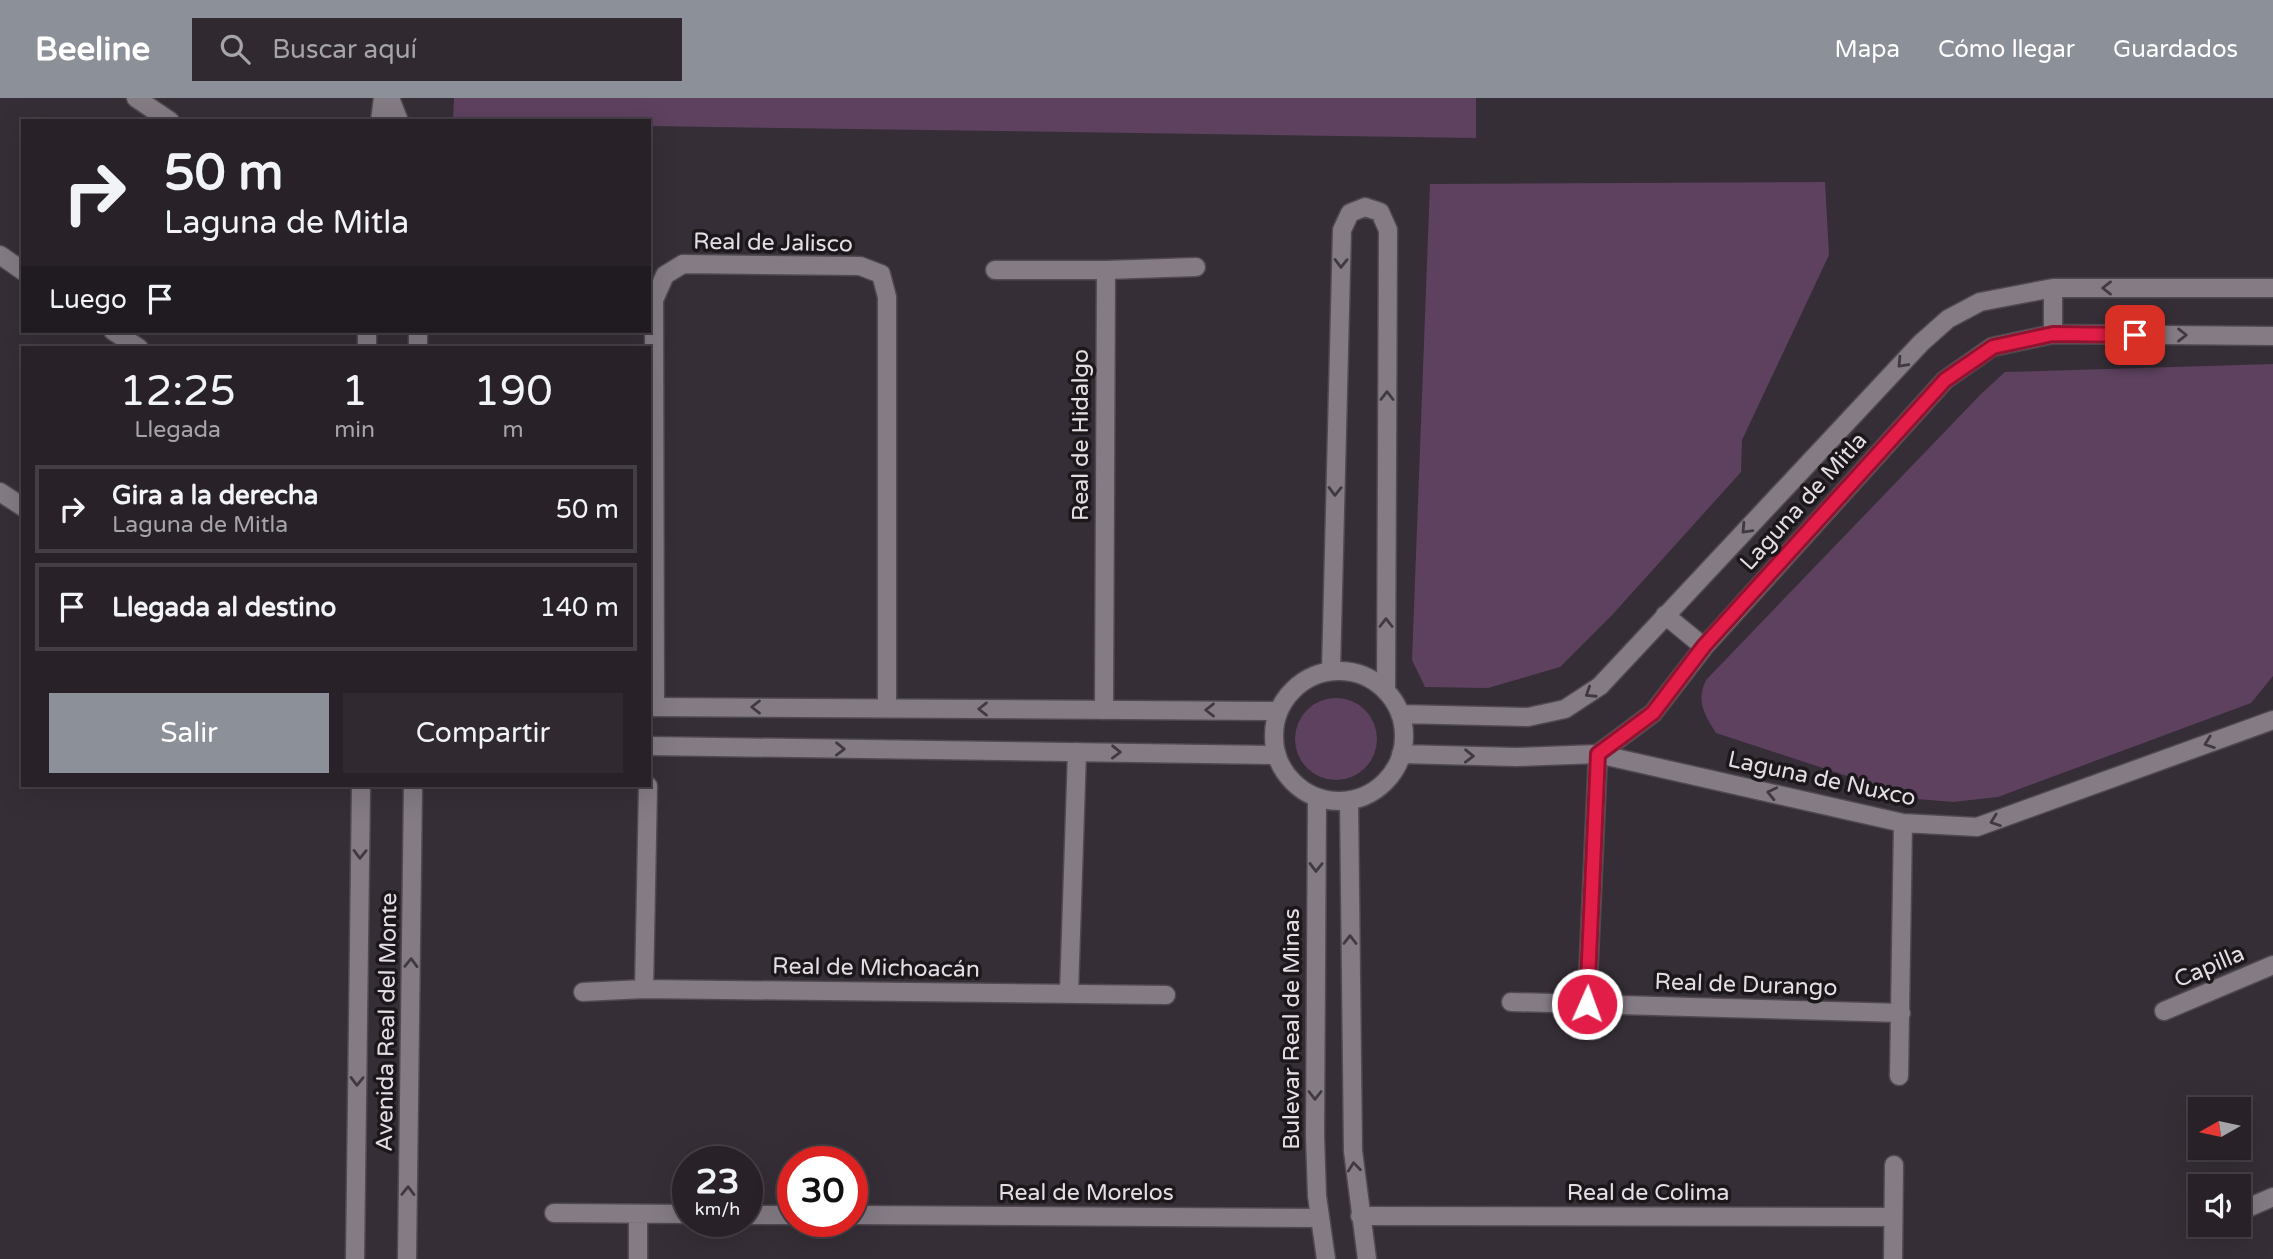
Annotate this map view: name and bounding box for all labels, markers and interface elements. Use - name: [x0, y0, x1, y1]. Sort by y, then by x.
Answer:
- search box: [192, 18, 682, 81]
- text: Beeline: [35, 30, 150, 69]
- icon: search: [216, 30, 254, 68]
- text: Buscar aquí: [272, 34, 417, 65]
- text: Mapa: [1835, 35, 1900, 64]
- text: Cómo llegar: [1938, 35, 2075, 64]
- text: Guardados: [2113, 35, 2238, 64]
- text: 50 m: [164, 144, 283, 203]
- icon: right: [49, 147, 140, 238]
- text: Laguna de Mitla: [164, 204, 409, 242]
- street label: Real de Jalisco: [693, 228, 853, 258]
- one-way arrow: [1333, 259, 1349, 269]
- icon: arrive: [141, 280, 179, 318]
- one-way arrow: [2101, 280, 2112, 296]
- text: Luego: [49, 284, 127, 315]
- pin: [2105, 305, 2165, 365]
- icon: arrive: [2116, 316, 2154, 354]
- one-way arrow: [2177, 327, 2188, 343]
- street label: Real de Hidalgo: [1067, 349, 1095, 521]
- one-way arrow: [1898, 355, 1911, 368]
- text: 12:25: [119, 366, 236, 417]
- text: 1: [341, 366, 368, 417]
- text: 190: [473, 366, 553, 417]
- one-way arrow: [1379, 390, 1395, 400]
- text: Llegada: [134, 416, 221, 444]
- text: min: [334, 416, 375, 444]
- text: m: [502, 416, 524, 444]
- street label: Laguna de Mitla: [1734, 427, 1873, 577]
- text: Gira a la derecha: [112, 480, 318, 511]
- one-way arrow: [1328, 485, 1343, 496]
- icon: right: [53, 490, 91, 528]
- text: 50 m: [556, 494, 619, 525]
- text: Laguna de Mitla: [112, 511, 288, 539]
- one-way arrow: [1742, 521, 1755, 534]
- icon: arrive: [53, 588, 91, 626]
- text: Llegada al destino: [112, 592, 336, 623]
- text: 140 m: [539, 592, 619, 623]
- one-way arrow: [1378, 617, 1394, 628]
- one-way arrow: [1585, 685, 1598, 698]
- button: Salir: [49, 693, 329, 773]
- button: Compartir: [343, 693, 623, 773]
- one-way arrow: [750, 699, 760, 715]
- one-way arrow: [977, 701, 988, 717]
- one-way arrow: [1205, 702, 1215, 718]
- one-way arrow: [2203, 735, 2215, 749]
- one-way arrow: [835, 741, 846, 757]
- one-way arrow: [1111, 745, 1122, 760]
- street label: Laguna de Nuxco: [1725, 745, 1918, 813]
- one-way arrow: [1464, 748, 1475, 764]
- one-way arrow: [1766, 787, 1778, 802]
- one-way arrow: [1990, 813, 2002, 827]
- one-way arrow: [352, 849, 368, 860]
- one-way arrow: [1309, 862, 1324, 873]
- street label: Avenida Real del Monte: [371, 892, 403, 1152]
- street label: Bulevar Real de Minas: [1278, 908, 1306, 1150]
- one-way arrow: [1342, 934, 1358, 944]
- street label: Capilla: [2170, 940, 2249, 994]
- street label: Real de Michoacán: [772, 952, 980, 984]
- one-way arrow: [403, 958, 419, 968]
- position arrow: [1550, 967, 1624, 1041]
- street label: Real de Durango: [1654, 968, 1838, 1002]
- one-way arrow: [349, 1077, 365, 1087]
- one-way arrow: [1307, 1090, 1323, 1101]
- north arrow: [2188, 1097, 2250, 1160]
- map controls: [2188, 1097, 2251, 1237]
- speed limit sign: 30: [777, 1146, 868, 1237]
- text: 23: [696, 1161, 739, 1203]
- one-way arrow: [1347, 1161, 1362, 1173]
- button: sound: [2188, 1174, 2251, 1237]
- street label: Real de Morelos: [998, 1179, 1174, 1207]
- street label: Real de Colima: [1567, 1179, 1729, 1207]
- one-way arrow: [400, 1185, 416, 1196]
- text: km/h: [695, 1198, 740, 1220]

